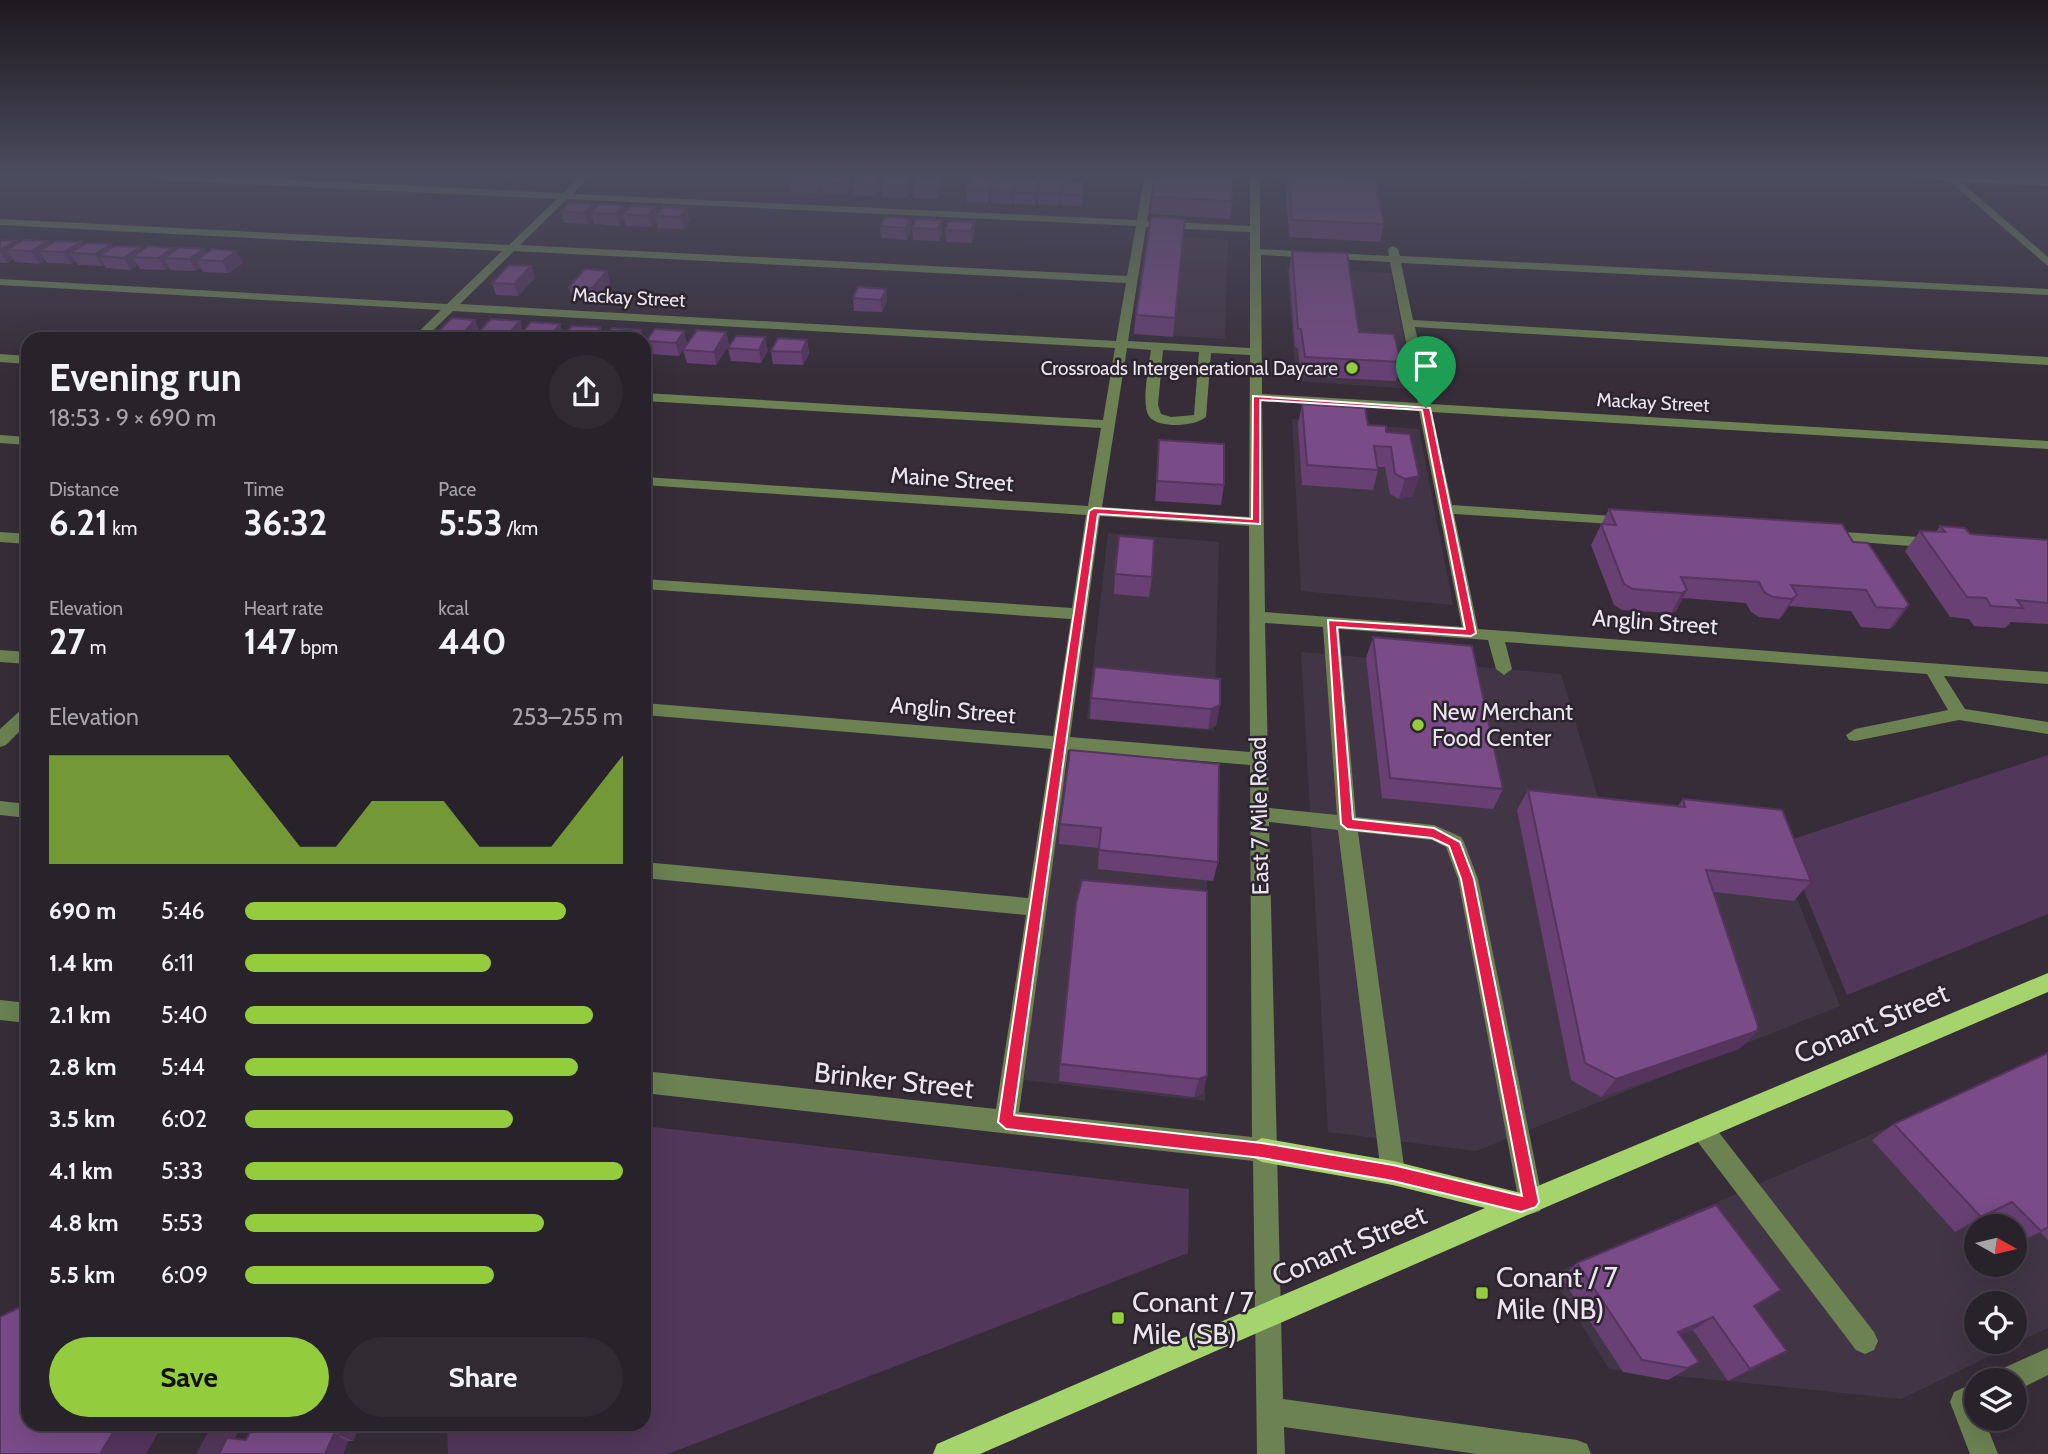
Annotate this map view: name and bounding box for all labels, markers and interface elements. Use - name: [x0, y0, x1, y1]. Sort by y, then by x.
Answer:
- street label: Mackay Street: [572, 283, 687, 312]
- pin: [1396, 336, 1456, 408]
- icon: arrive: [1407, 347, 1445, 385]
- text: Evening run: [49, 354, 242, 401]
- button: share: [549, 355, 623, 429]
- place label: Crossroads Intergenerational Daycare: [1041, 357, 1338, 380]
- marker: Crossroads Intergenerational Daycare: [1344, 360, 1360, 376]
- street label: Mackay Street: [1596, 388, 1711, 417]
- text: 18:53 · 9 × 690 m: [49, 404, 216, 432]
- street label: Maine Street: [889, 461, 1015, 497]
- text: Distance: [49, 478, 119, 501]
- text: Time: [244, 478, 284, 501]
- text: Pace: [438, 478, 476, 501]
- text: 6.21: [49, 501, 108, 544]
- text: 36:32: [244, 501, 327, 544]
- text: 5:53: [438, 501, 503, 544]
- text: km: [108, 517, 137, 540]
- text: /km: [503, 517, 538, 540]
- text: Elevation: [49, 597, 123, 620]
- text: Heart rate: [244, 597, 323, 620]
- text: kcal: [438, 597, 469, 620]
- street label: Anglin Street: [1591, 604, 1719, 640]
- text: 27: [49, 620, 85, 663]
- text: 147: [244, 620, 296, 663]
- text: 440: [438, 620, 507, 663]
- text: m: [85, 636, 106, 659]
- text: bpm: [296, 636, 338, 659]
- street label: Anglin Street: [889, 691, 1017, 729]
- place label: New Merchant Food Center: [1432, 698, 1573, 752]
- text: Elevation: [49, 703, 139, 731]
- text: 253–255 m: [512, 703, 623, 731]
- marker: New Merchant Food Center: [1410, 717, 1426, 733]
- street label: East 7 Mile Road: [1244, 737, 1274, 895]
- text: 690 m: [49, 897, 116, 925]
- text: 5:46: [161, 897, 205, 925]
- text: 1.4 km: [49, 949, 113, 977]
- text: 6:11: [161, 949, 194, 977]
- street label: Conant Street: [1789, 975, 1953, 1071]
- text: 2.1 km: [49, 1001, 111, 1029]
- text: 5:40: [161, 1001, 208, 1029]
- text: 2.8 km: [49, 1053, 116, 1081]
- text: 5:44: [161, 1053, 205, 1081]
- street label: Brinker Street: [812, 1055, 976, 1105]
- text: 3.5 km: [49, 1105, 115, 1133]
- text: 6:02: [161, 1105, 207, 1133]
- text: 4.1 km: [49, 1157, 113, 1185]
- text: 5:33: [161, 1157, 203, 1185]
- street label: Conant Street: [1267, 1197, 1431, 1293]
- text: 4.8 km: [49, 1209, 119, 1237]
- text: 5:53: [161, 1209, 203, 1237]
- north arrow: [1964, 1214, 2026, 1278]
- map controls: [1964, 1214, 2027, 1431]
- place label: Conant / 7 Mile (NB): [1496, 1260, 1618, 1326]
- text: 5.5 km: [49, 1261, 115, 1289]
- text: 6:09: [161, 1261, 208, 1289]
- place label: Conant / 7 Mile (SB): [1132, 1285, 1254, 1351]
- marker: Conant / 7 Mile (NB): [1474, 1285, 1490, 1301]
- button: locate: [1964, 1291, 2027, 1354]
- marker: Conant / 7 Mile (SB): [1110, 1310, 1126, 1326]
- button: Save: [49, 1337, 329, 1417]
- button: Share: [343, 1337, 623, 1417]
- button: layers: [1964, 1368, 2027, 1431]

